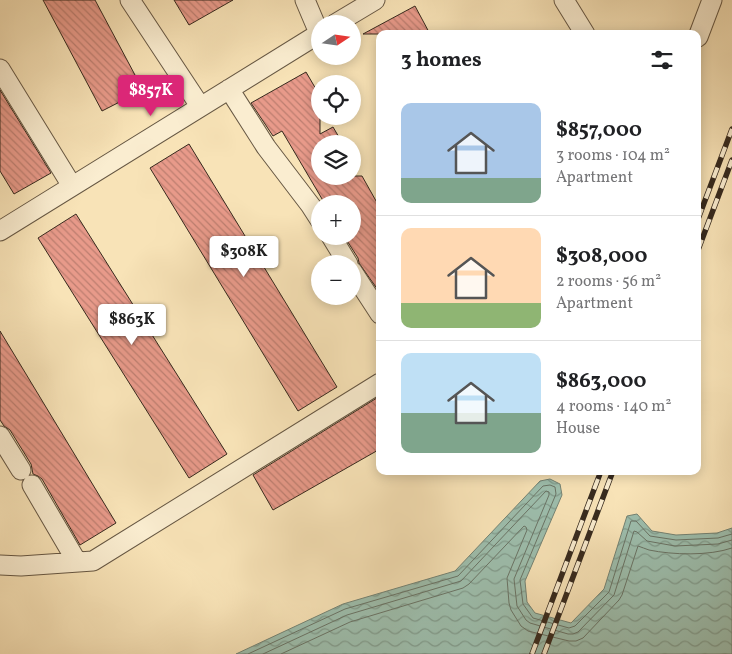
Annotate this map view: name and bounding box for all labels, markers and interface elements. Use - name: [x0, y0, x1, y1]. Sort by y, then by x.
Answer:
- north arrow: [311, 15, 361, 65]
- map controls: [311, 15, 361, 305]
- text: 3 homes: [401, 46, 482, 75]
- icon: filters: [648, 46, 676, 74]
- pin: $857K: [116, 74, 186, 117]
- button: locate: [311, 75, 361, 125]
- text: $857K: [129, 80, 173, 102]
- text: $857,000: [556, 116, 642, 145]
- icon: home: [441, 123, 501, 183]
- button: layers: [311, 135, 361, 185]
- text: 3 rooms · 104 m²: [556, 145, 670, 167]
- text: Apartment: [556, 167, 633, 189]
- button: +: [311, 195, 361, 245]
- pin: $308K: [209, 236, 279, 278]
- text: $308K: [220, 241, 268, 263]
- text: $308,000: [556, 242, 647, 271]
- icon: home: [441, 248, 501, 308]
- button: −: [311, 255, 361, 305]
- text: 2 rooms · 56 m²: [556, 271, 661, 293]
- text: Apartment: [556, 293, 633, 315]
- pin: $863K: [97, 304, 167, 346]
- text: $863K: [109, 309, 155, 331]
- text: $863,000: [556, 367, 647, 396]
- icon: home: [441, 373, 501, 433]
- text: 4 rooms · 140 m²: [556, 396, 671, 418]
- text: House: [556, 418, 600, 440]

